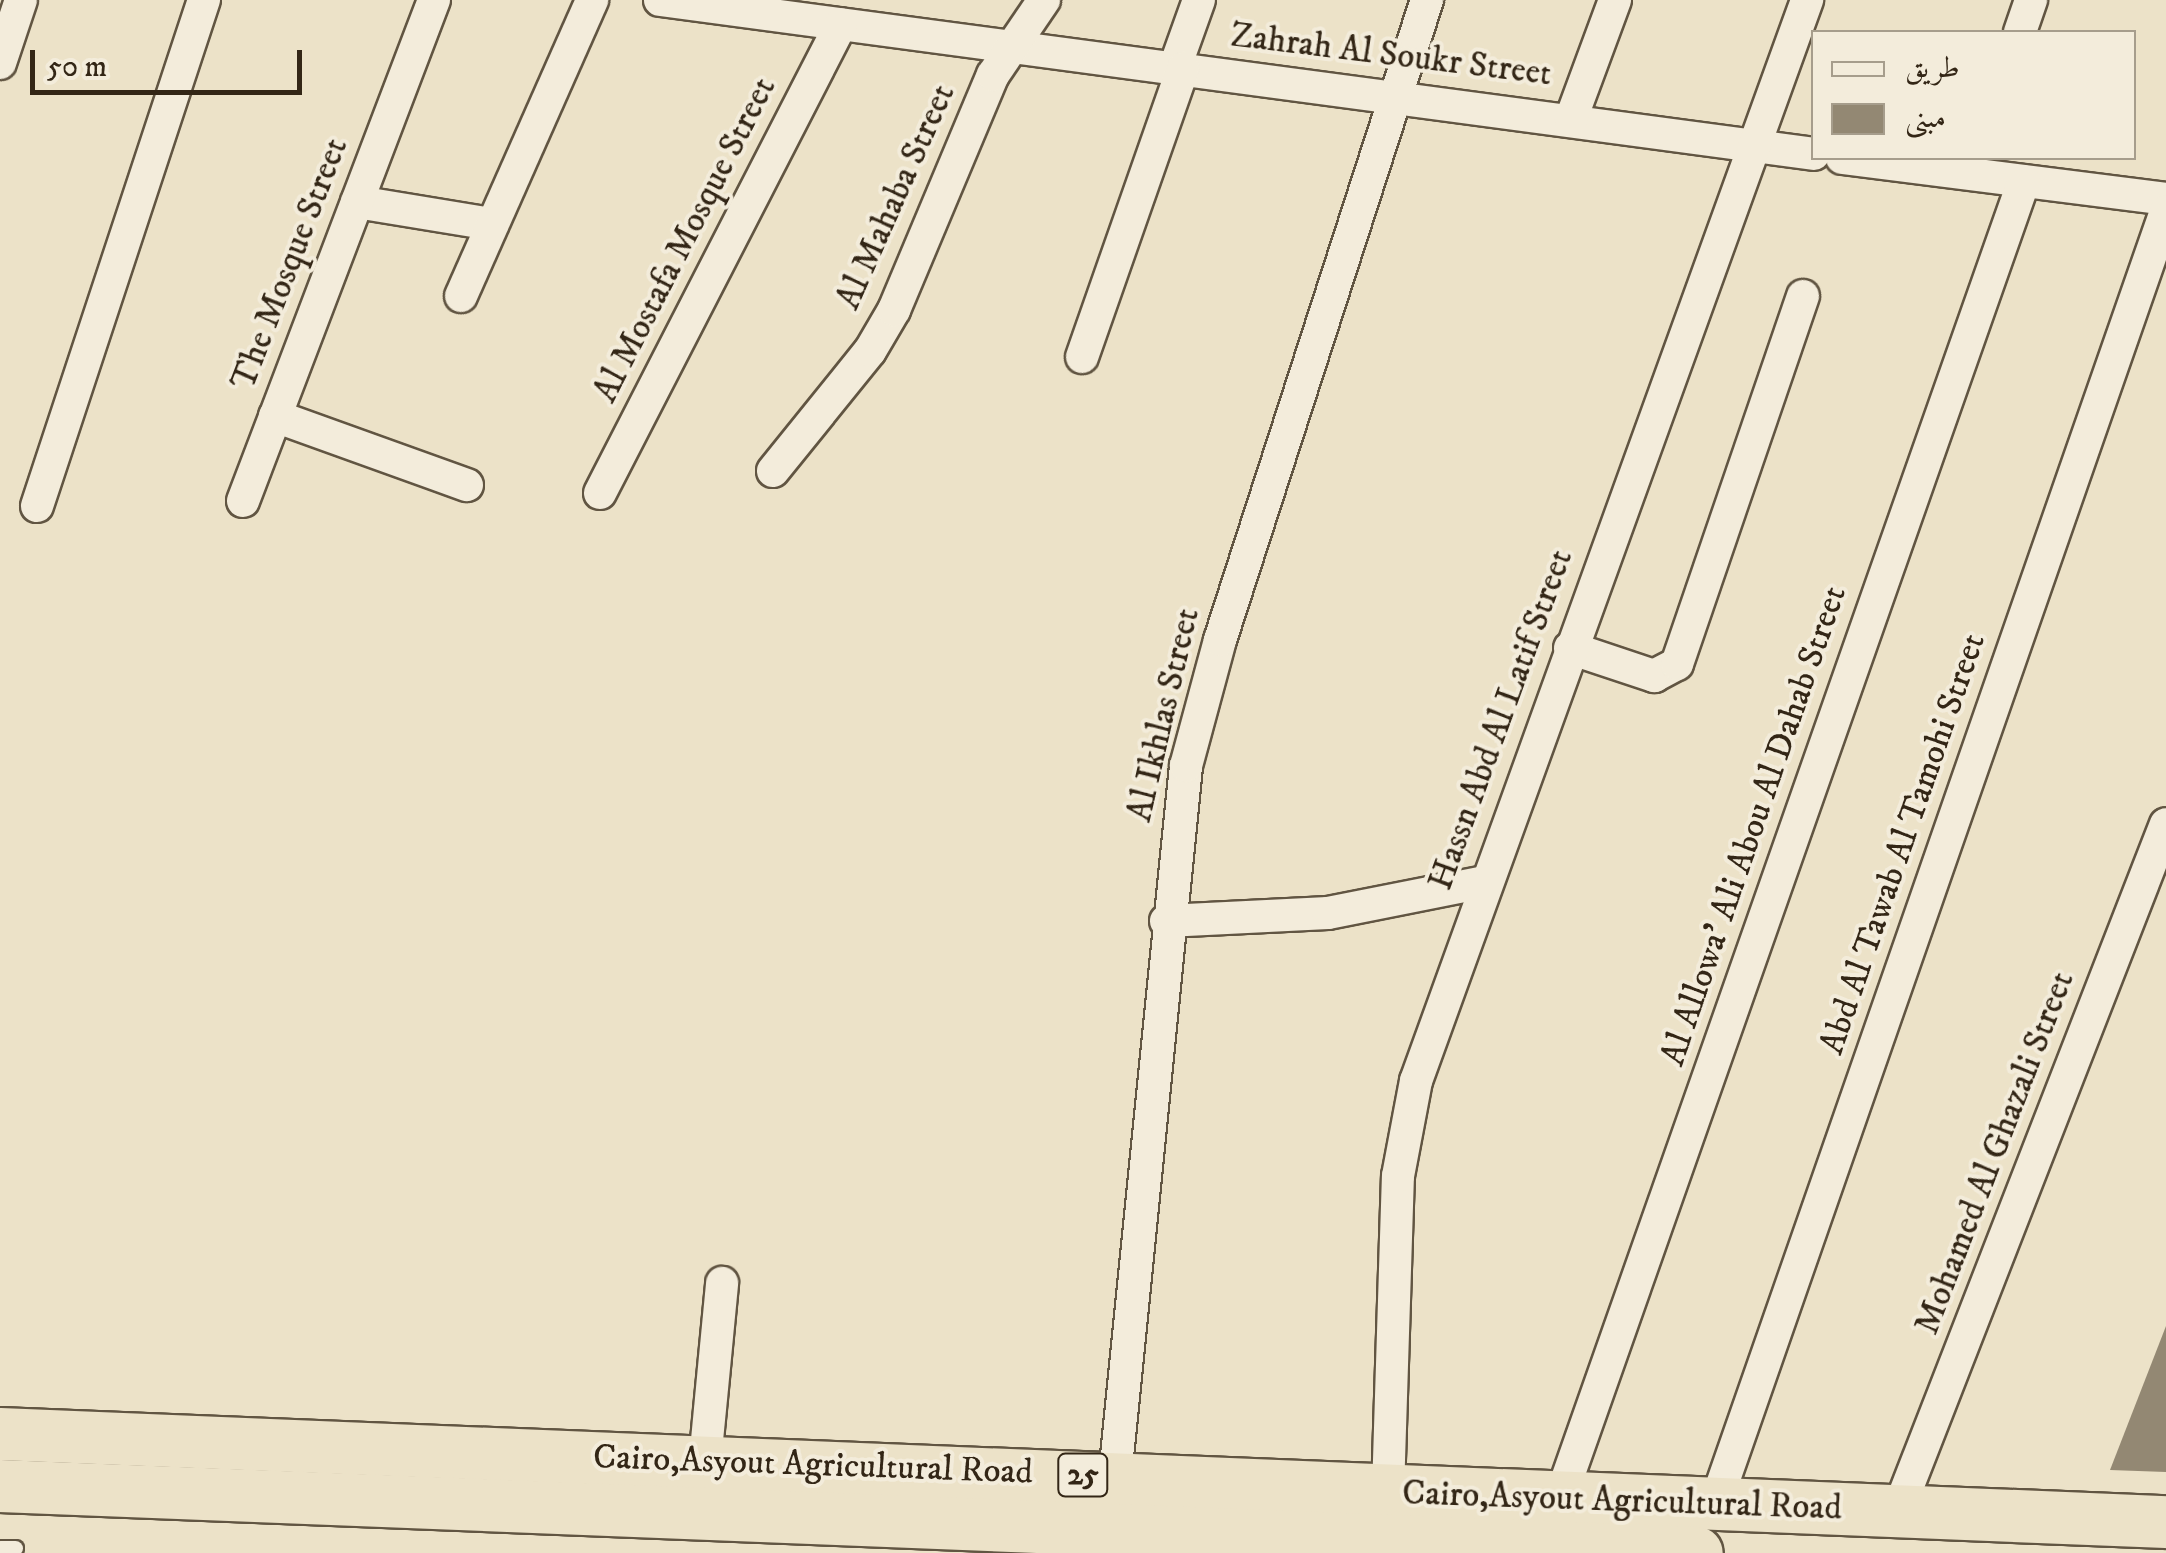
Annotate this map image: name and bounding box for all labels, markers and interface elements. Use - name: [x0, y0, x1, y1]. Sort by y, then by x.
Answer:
- street label: Zahrah Al Soukr Street: [1228, 14, 1554, 96]
- scale bar: [35, 30, 308, 92]
- legend: [1811, 30, 2136, 160]
- text: 50 m: [47, 49, 107, 86]
- text: طريق: [1905, 50, 1960, 87]
- street label: Al Mostafa Mosque Street: [585, 70, 785, 410]
- street label: Al Mahaba Street: [828, 78, 964, 316]
- text: مبنى: [1905, 100, 1946, 137]
- street label: The Mosque Street: [223, 132, 357, 396]
- street label: Hassn Abd Al Latif Street: [1420, 544, 1582, 896]
- street label: Al Allowa' Ali Abou Al Dahab Street: [1652, 581, 1856, 1071]
- street label: Al Ikhlas Street: [1119, 604, 1209, 826]
- street label: Abd Al Tawab Al Tamohi Street: [1811, 628, 1995, 1060]
- street label: Mohamed Al Ghazali Street: [1906, 966, 2084, 1340]
- street label: Cairo,Asyout Agricultural Road: [592, 1436, 1034, 1494]
- road number: 25: [1056, 1448, 1110, 1502]
- street label: Cairo,Asyout Agricultural Road: [1401, 1472, 1843, 1530]

